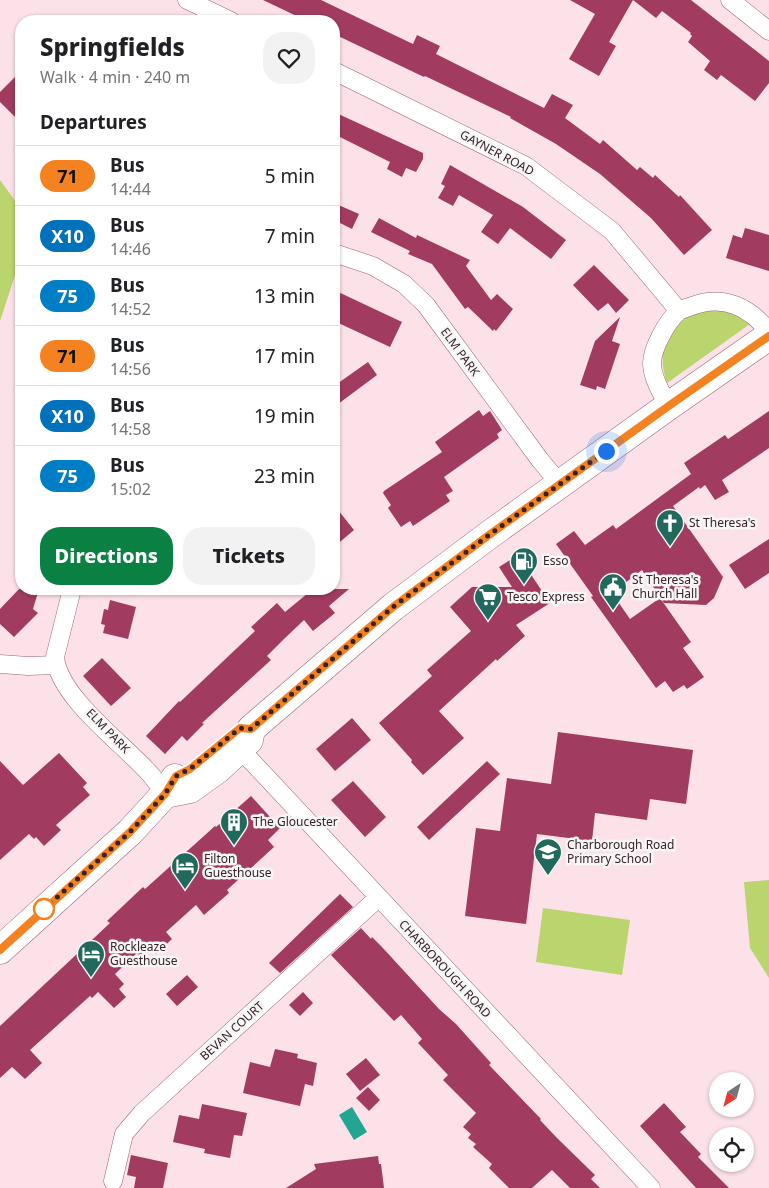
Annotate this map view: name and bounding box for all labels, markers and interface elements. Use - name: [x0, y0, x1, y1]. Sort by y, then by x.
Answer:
- text: Springfields: [40, 30, 185, 63]
- button: heart: [263, 32, 315, 84]
- text: Walk · 4 min · 240 m: [40, 66, 190, 88]
- text: Departures: [40, 109, 147, 135]
- street label: GAYNER ROAD: [457, 126, 538, 179]
- text: Bus: [110, 152, 145, 178]
- text: 5 min: [265, 163, 315, 189]
- text: 71: [57, 164, 78, 188]
- text: 14:44: [110, 178, 151, 200]
- text: Bus: [110, 212, 145, 238]
- text: 7 min: [265, 223, 315, 249]
- text: X10: [51, 224, 84, 248]
- text: 14:46: [110, 238, 151, 260]
- text: Bus: [110, 272, 145, 298]
- text: 13 min: [254, 283, 315, 309]
- text: 75: [57, 284, 78, 308]
- text: 14:52: [110, 298, 151, 320]
- street label: ELM PARK: [437, 324, 484, 380]
- text: Bus: [110, 332, 145, 358]
- text: 17 min: [254, 343, 315, 369]
- text: 71: [57, 344, 78, 368]
- text: 14:56: [110, 358, 151, 380]
- text: Bus: [110, 392, 145, 418]
- text: 19 min: [254, 403, 315, 429]
- text: X10: [51, 404, 84, 428]
- text: 14:58: [110, 418, 151, 440]
- your location: [594, 439, 619, 464]
- text: Bus: [110, 452, 145, 478]
- text: 23 min: [254, 463, 315, 489]
- text: 75: [57, 464, 78, 488]
- text: 15:02: [110, 478, 151, 500]
- church icon: St Theresa's: [655, 508, 685, 547]
- place label: St Theresa's: [689, 514, 756, 531]
- button: Directions: [40, 527, 173, 585]
- button: Tickets: [183, 527, 315, 585]
- fuel station icon: Esso: [509, 546, 539, 585]
- place label: Esso: [543, 552, 568, 569]
- place label: St Theresa's Church Hall: [632, 571, 699, 602]
- public building icon: St Theresa's Church Hall: [598, 572, 628, 611]
- supermarket icon: Tesco Express: [473, 582, 503, 621]
- place label: Tesco Express: [507, 588, 585, 605]
- street label: ELM PARK: [83, 705, 134, 757]
- building icon: The Gloucester: [219, 807, 249, 846]
- place label: The Gloucester: [253, 813, 338, 830]
- place label: Charborough Road Primary School: [567, 836, 674, 867]
- school or university icon: Charborough Road Primary School: [533, 837, 563, 876]
- place label: Filton Guesthouse: [204, 850, 272, 881]
- hotel icon: Filton Guesthouse: [170, 851, 200, 890]
- unlabelled marker: [33, 898, 55, 920]
- street label: CHARBOROUGH ROAD: [395, 916, 495, 1021]
- place label: Rockleaze Guesthouse: [110, 938, 178, 969]
- hotel icon: Rockleaze Guesthouse: [76, 939, 106, 978]
- street label: BEVAN COURT: [196, 997, 268, 1064]
- north arrow: [709, 1072, 754, 1118]
- map controls: [709, 1072, 754, 1172]
- button: locate: [709, 1127, 754, 1172]

